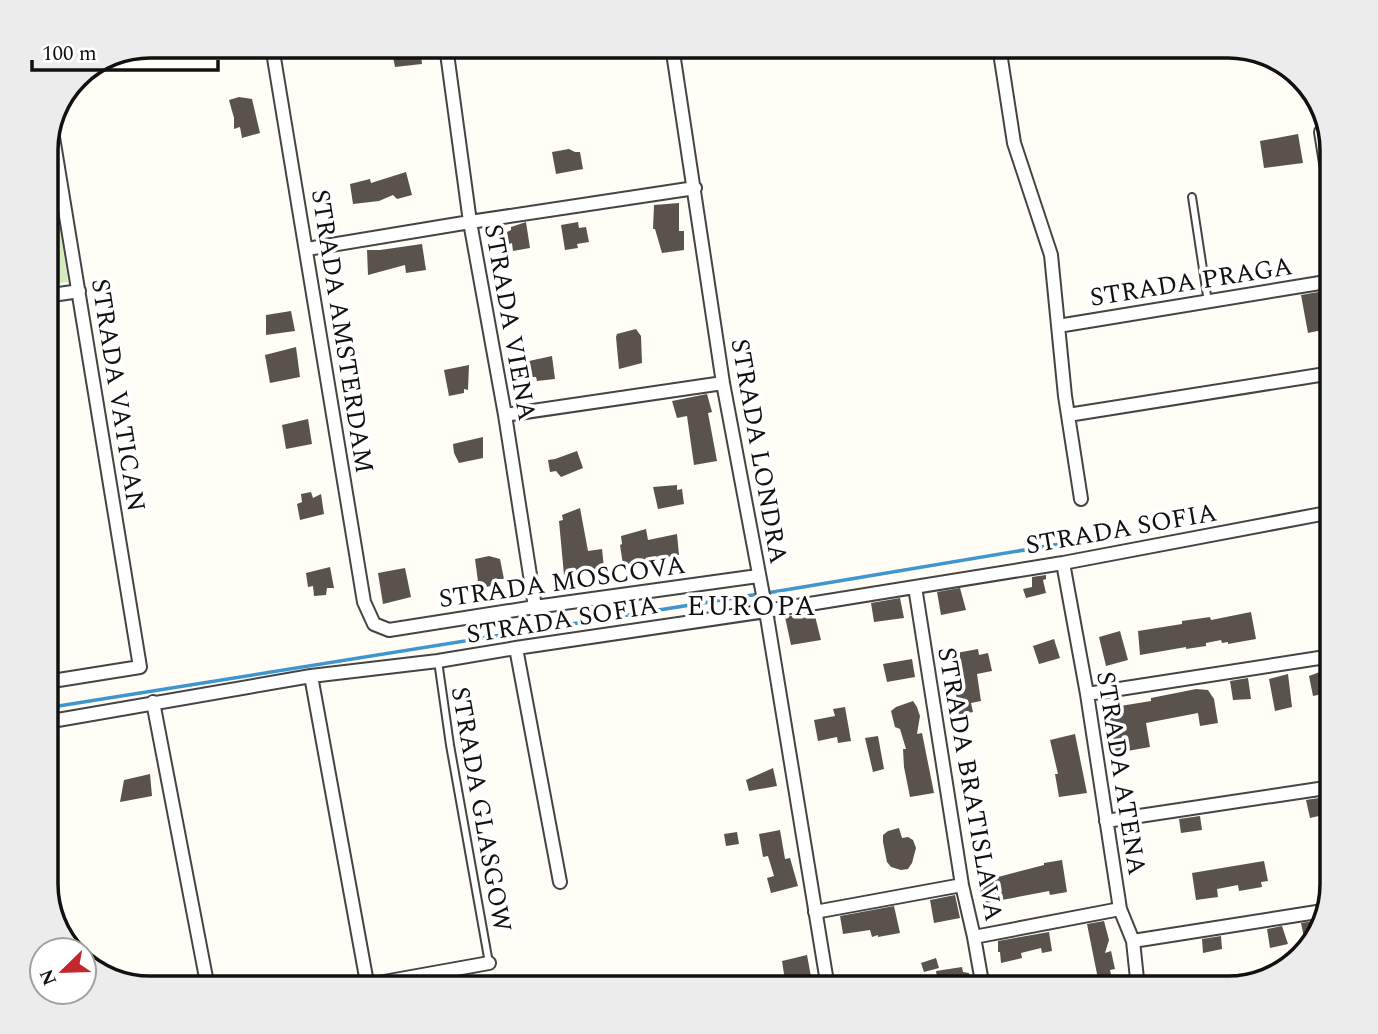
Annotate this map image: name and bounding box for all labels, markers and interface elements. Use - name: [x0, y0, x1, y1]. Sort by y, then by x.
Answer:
- scale bar: [32, 28, 217, 72]
- text: 100 m: [42, 38, 97, 70]
- street label: STRADA AMSTERDAM: [300, 186, 384, 476]
- street label: STRADA VIENA: [473, 221, 547, 424]
- street label: STRADA PRAGA: [1087, 246, 1295, 318]
- street label: STRADA VATICAN: [80, 276, 156, 515]
- street label: STRADA LONDRA: [720, 335, 799, 567]
- street label: STRADA SOFIA: [1022, 492, 1220, 566]
- street label: STRADA MOSCOVA: [436, 545, 688, 619]
- street label: STRADA SOFIA: [463, 585, 661, 655]
- district label: EUROPA: [687, 585, 817, 628]
- street label: STRADA BRATISLAVA: [926, 644, 1014, 924]
- street label: STRADA ATENA: [1085, 668, 1157, 878]
- street label: STRADA GLASGOW: [440, 683, 522, 935]
- north arrow: [28, 936, 98, 1006]
- text: N: [32, 964, 65, 990]

